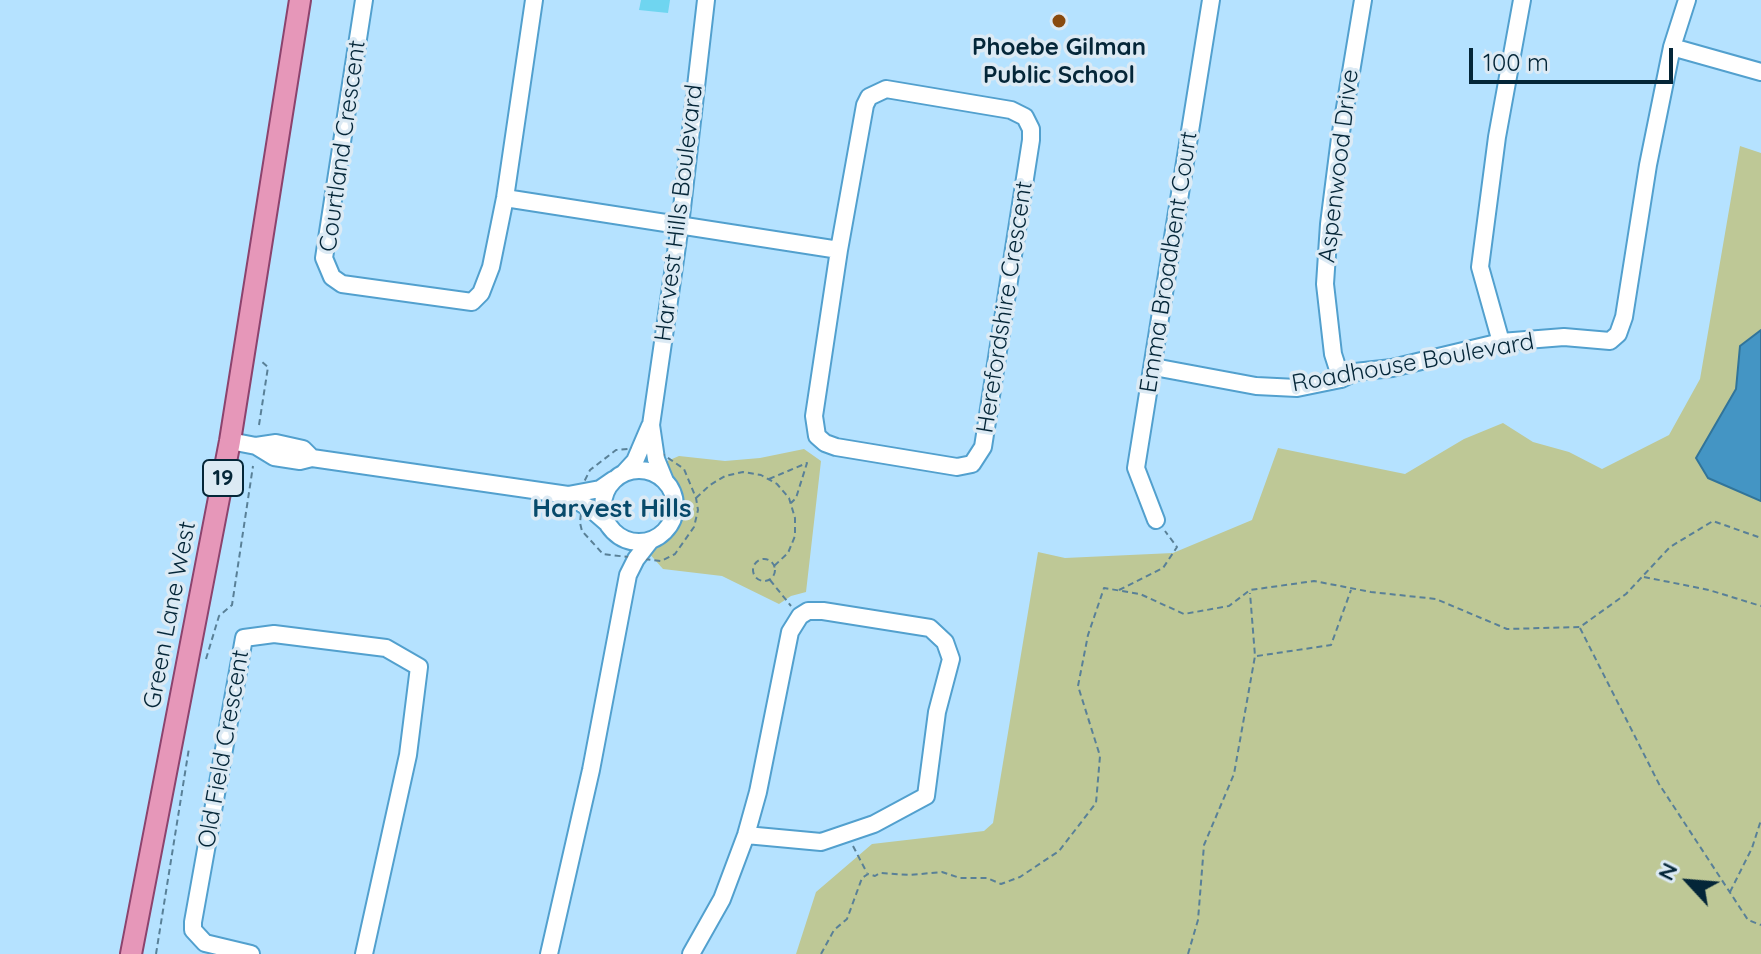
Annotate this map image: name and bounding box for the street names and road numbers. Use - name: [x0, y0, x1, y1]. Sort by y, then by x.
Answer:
- street label: Courtland Crescent: [314, 38, 372, 254]
- street label: Aspenwood Drive: [1313, 68, 1365, 264]
- street label: Harvest Hills Boulevard: [649, 83, 709, 343]
- street label: Emma Broadbent Court: [1134, 129, 1204, 395]
- street label: Herefordshire Crescent: [971, 179, 1039, 435]
- street label: Roadhouse Boulevard: [1290, 327, 1536, 399]
- road number: 19: [203, 460, 243, 496]
- street label: Green Lane West: [138, 519, 202, 711]
- street label: Old Field Crescent: [192, 648, 256, 850]

